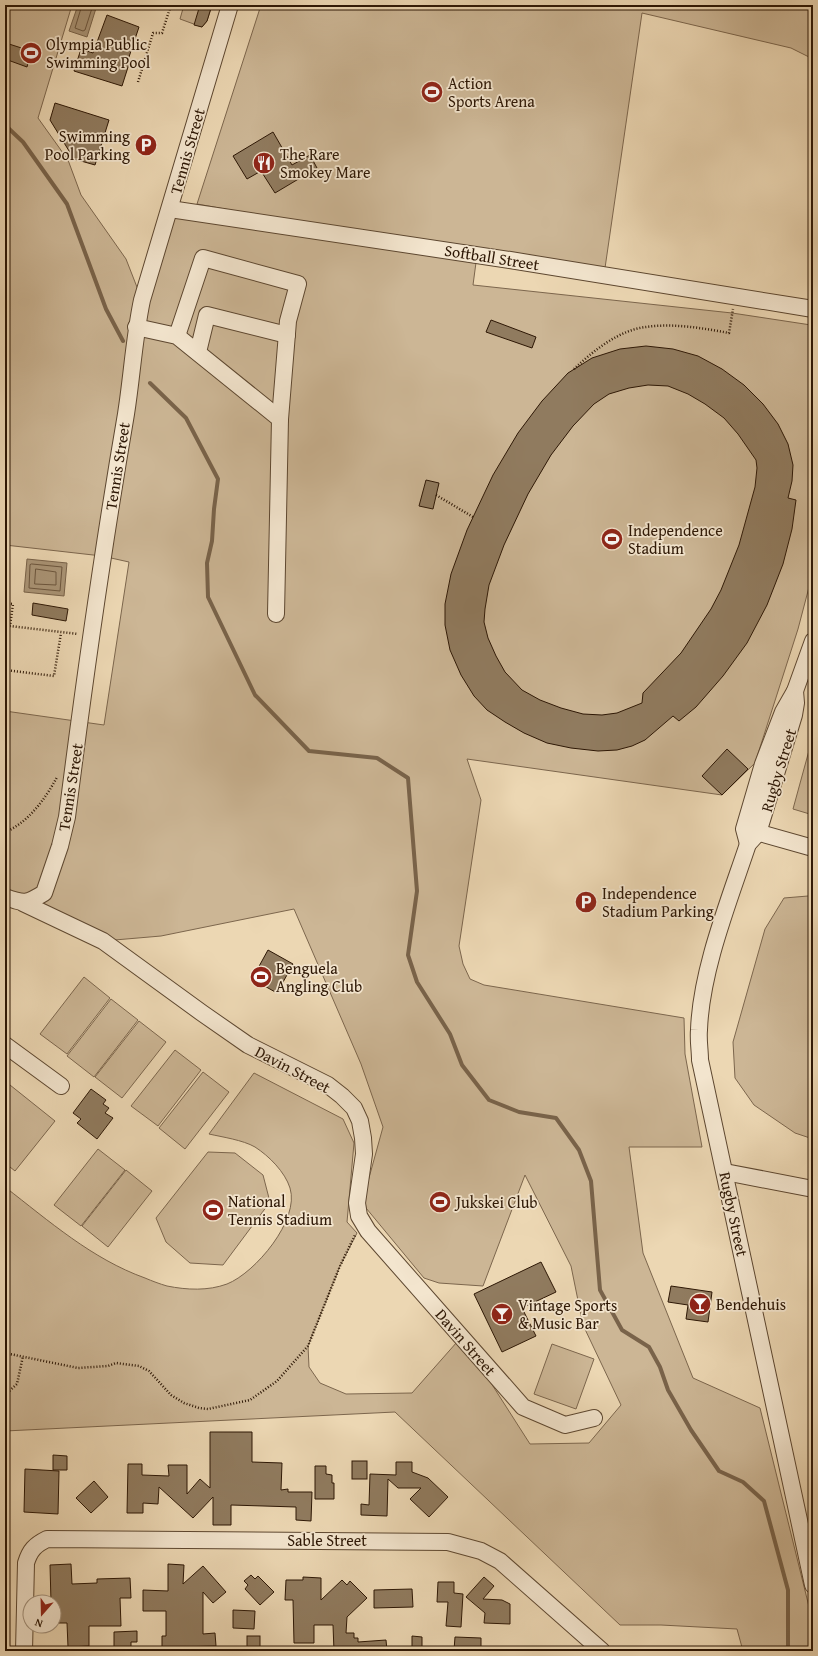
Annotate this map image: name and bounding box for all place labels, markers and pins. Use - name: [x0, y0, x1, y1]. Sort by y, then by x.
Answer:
- place label: Olympia Public Swimming Pool: [46, 32, 151, 74]
- sports icon: Olympia Public Swimming Pool: [18, 40, 44, 66]
- place label: Action Sports Arena: [448, 71, 535, 113]
- sports icon: Action Sports Arena: [419, 79, 445, 105]
- place label: Swimming Pool Parking: [45, 124, 130, 166]
- parking icon: Swimming Pool Parking: [133, 132, 159, 158]
- place label: The Rare Smokey Mare: [280, 142, 370, 184]
- restaurant icon: The Rare Smokey Mare: [251, 150, 277, 176]
- place label: Independence Stadium: [628, 518, 723, 560]
- sports icon: Independence Stadium: [599, 526, 625, 552]
- place label: Independence Stadium Parking: [602, 881, 714, 923]
- parking icon: Independence Stadium Parking: [573, 889, 599, 915]
- place label: Benguela Angling Club: [276, 956, 362, 998]
- sports icon: Benguela Angling Club: [248, 964, 274, 990]
- place label: National Tennis Stadium: [228, 1189, 332, 1231]
- sports icon: Jukskei Club: [427, 1189, 453, 1215]
- place label: Jukskei Club: [454, 1190, 538, 1214]
- sports icon: National Tennis Stadium: [200, 1197, 226, 1223]
- bar icon: Bendehuis: [687, 1291, 713, 1317]
- place label: Bendehuis: [716, 1292, 786, 1316]
- place label: Vintage Sports & Music Bar: [518, 1293, 617, 1335]
- bar icon: Vintage Sports & Music Bar: [489, 1301, 515, 1327]

